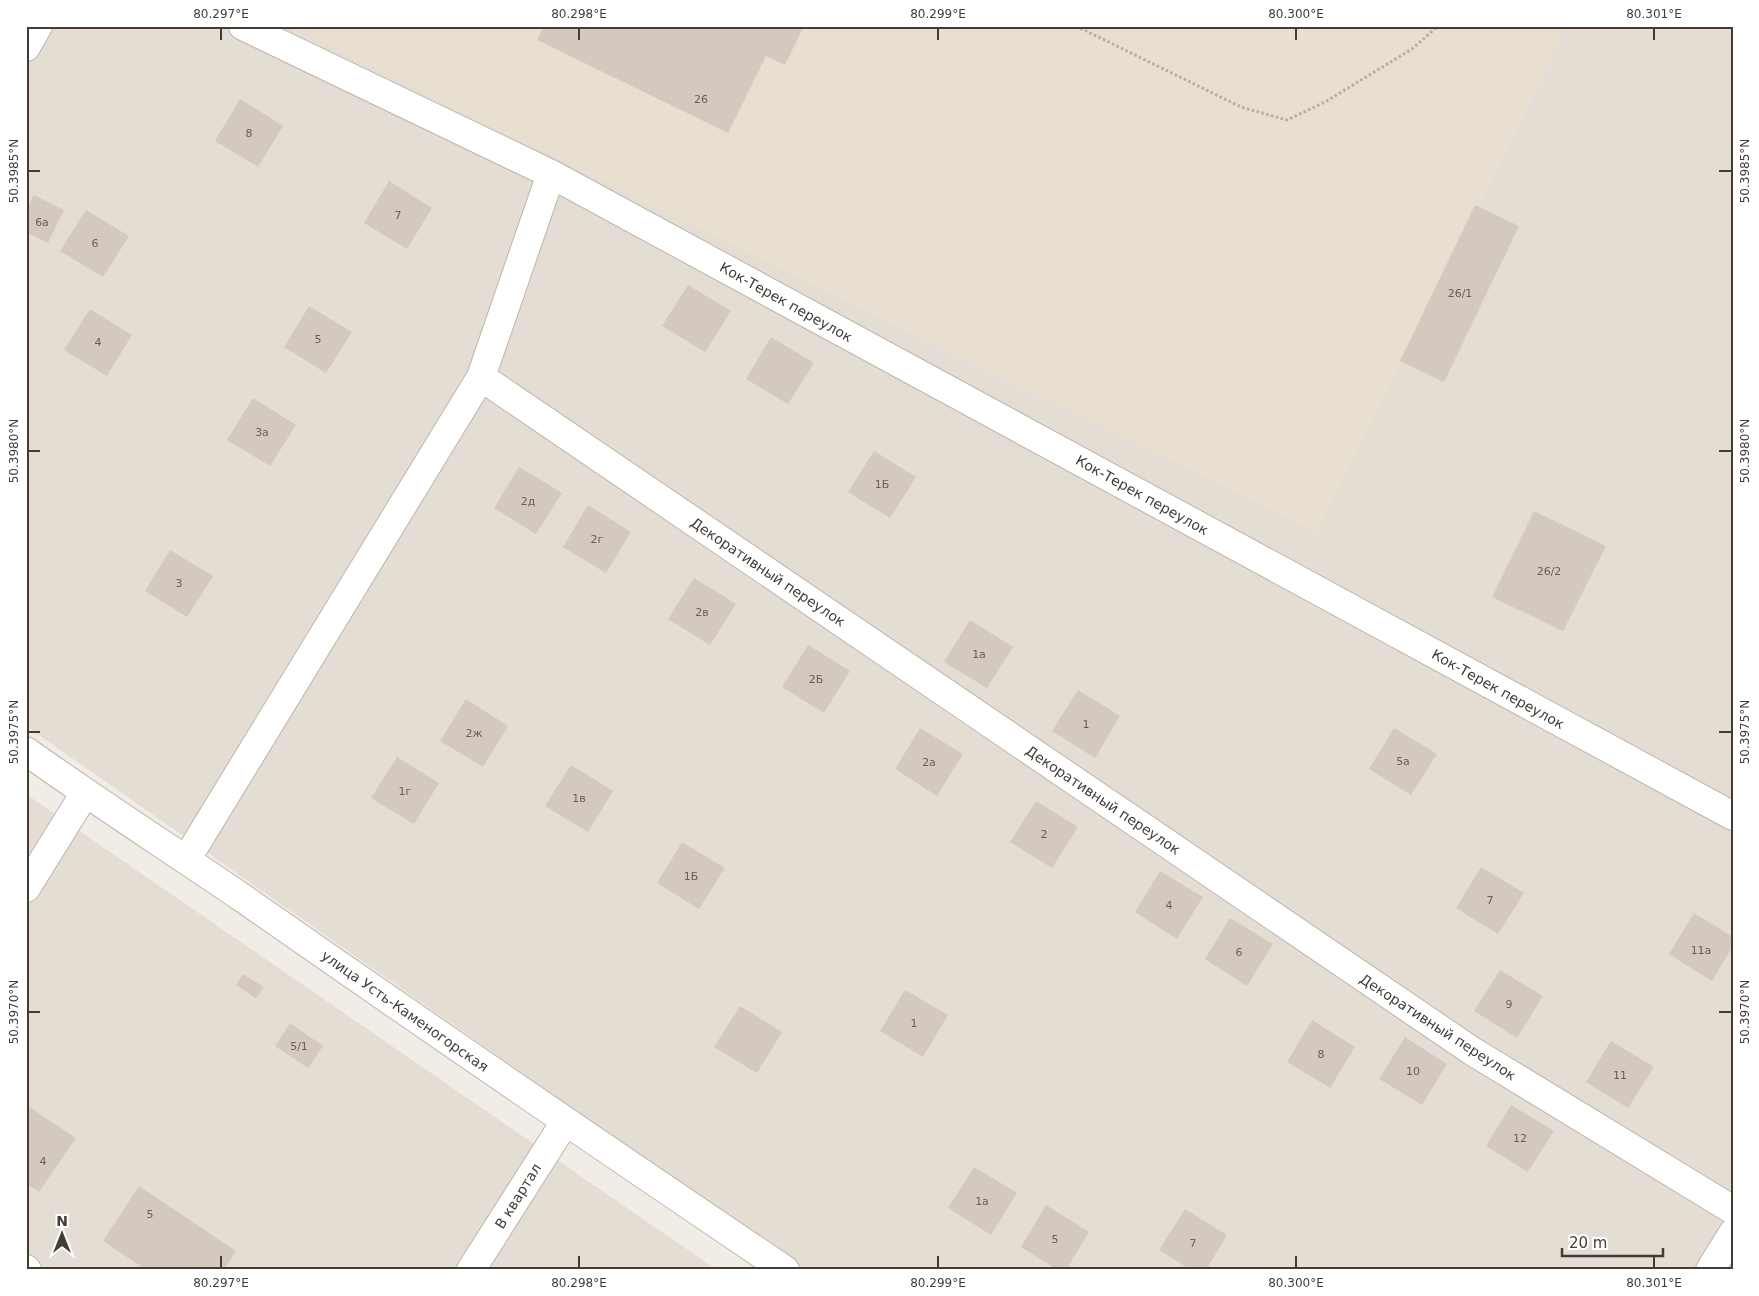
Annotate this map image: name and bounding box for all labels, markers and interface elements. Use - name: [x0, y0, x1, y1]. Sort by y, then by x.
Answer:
- text: 80.297°E: [193, 7, 249, 21]
- text: 80.298°E: [551, 7, 607, 21]
- text: 80.299°E: [910, 7, 966, 21]
- text: 80.300°E: [1268, 7, 1324, 21]
- text: 80.301°E: [1626, 7, 1682, 21]
- house number: 26: [694, 93, 708, 106]
- house number: 8: [246, 127, 253, 140]
- text: 50.3985°N: [7, 139, 21, 203]
- text: 50.3985°N: [1738, 139, 1752, 203]
- house number: 7: [395, 209, 402, 222]
- house number: 6а: [35, 216, 49, 229]
- house number: 6: [92, 237, 99, 250]
- street label: Кок-Терек переулок: [717, 259, 855, 345]
- house number: 26/1: [1448, 287, 1472, 300]
- house number: 5: [315, 333, 322, 346]
- house number: 4: [95, 336, 102, 349]
- text: 50.3980°N: [7, 419, 21, 483]
- text: 50.3980°N: [1738, 419, 1752, 483]
- house number: 3а: [255, 426, 269, 439]
- street label: Кок-Терек переулок: [1073, 452, 1211, 538]
- house number: 1Б: [875, 478, 889, 491]
- house number: 2д: [521, 495, 536, 508]
- street label: Декоративный переулок: [688, 514, 848, 630]
- house number: 2г: [591, 533, 604, 546]
- house number: 26/2: [1537, 565, 1561, 578]
- house number: 3: [176, 577, 183, 590]
- house number: 2в: [695, 606, 709, 619]
- street label: Кок-Терек переулок: [1429, 646, 1567, 732]
- house number: 1а: [972, 648, 986, 661]
- house number: 2Б: [809, 673, 823, 686]
- text: 50.3975°N: [7, 700, 21, 764]
- text: 50.3975°N: [1738, 700, 1752, 764]
- house number: 1: [1083, 718, 1090, 731]
- house number: 2ж: [466, 727, 483, 740]
- street label: Декоративный переулок: [1023, 742, 1183, 858]
- house number: 5а: [1396, 755, 1410, 768]
- house number: 2а: [922, 756, 936, 769]
- house number: 1г: [399, 785, 412, 798]
- house number: 1в: [572, 792, 586, 805]
- house number: 2: [1041, 828, 1048, 841]
- house number: 1Б: [684, 870, 698, 883]
- house number: 7: [1487, 894, 1494, 907]
- house number: 4: [1166, 899, 1173, 912]
- house number: 11а: [1691, 944, 1711, 957]
- house number: 6: [1236, 946, 1243, 959]
- street label: улица Усть-Каменогорская: [319, 947, 491, 1075]
- street label: Декоративный переулок: [1357, 971, 1519, 1083]
- text: 50.3970°N: [7, 980, 21, 1044]
- text: 50.3970°N: [1738, 980, 1752, 1044]
- house number: 9: [1506, 998, 1513, 1011]
- house number: 1: [911, 1017, 918, 1030]
- house number: 5/1: [290, 1040, 308, 1053]
- house number: 8: [1318, 1048, 1325, 1061]
- house number: 10: [1406, 1065, 1420, 1078]
- house number: 11: [1613, 1069, 1627, 1082]
- house number: 12: [1513, 1132, 1527, 1145]
- house number: 4: [40, 1155, 47, 1168]
- street label: В квартал: [492, 1160, 544, 1232]
- house number: 1а: [975, 1195, 989, 1208]
- north arrow: [38, 1208, 88, 1258]
- house number: 5: [147, 1208, 154, 1221]
- text: N: [56, 1213, 68, 1229]
- scale bar: [1562, 1226, 1663, 1258]
- house number: 5: [1052, 1233, 1059, 1246]
- text: 20 m: [1569, 1234, 1607, 1252]
- house number: 7: [1190, 1237, 1197, 1250]
- text: 80.297°E: [193, 1276, 249, 1290]
- text: 80.298°E: [551, 1276, 607, 1290]
- text: 80.299°E: [910, 1276, 966, 1290]
- text: 80.300°E: [1268, 1276, 1324, 1290]
- text: 80.301°E: [1626, 1276, 1682, 1290]

